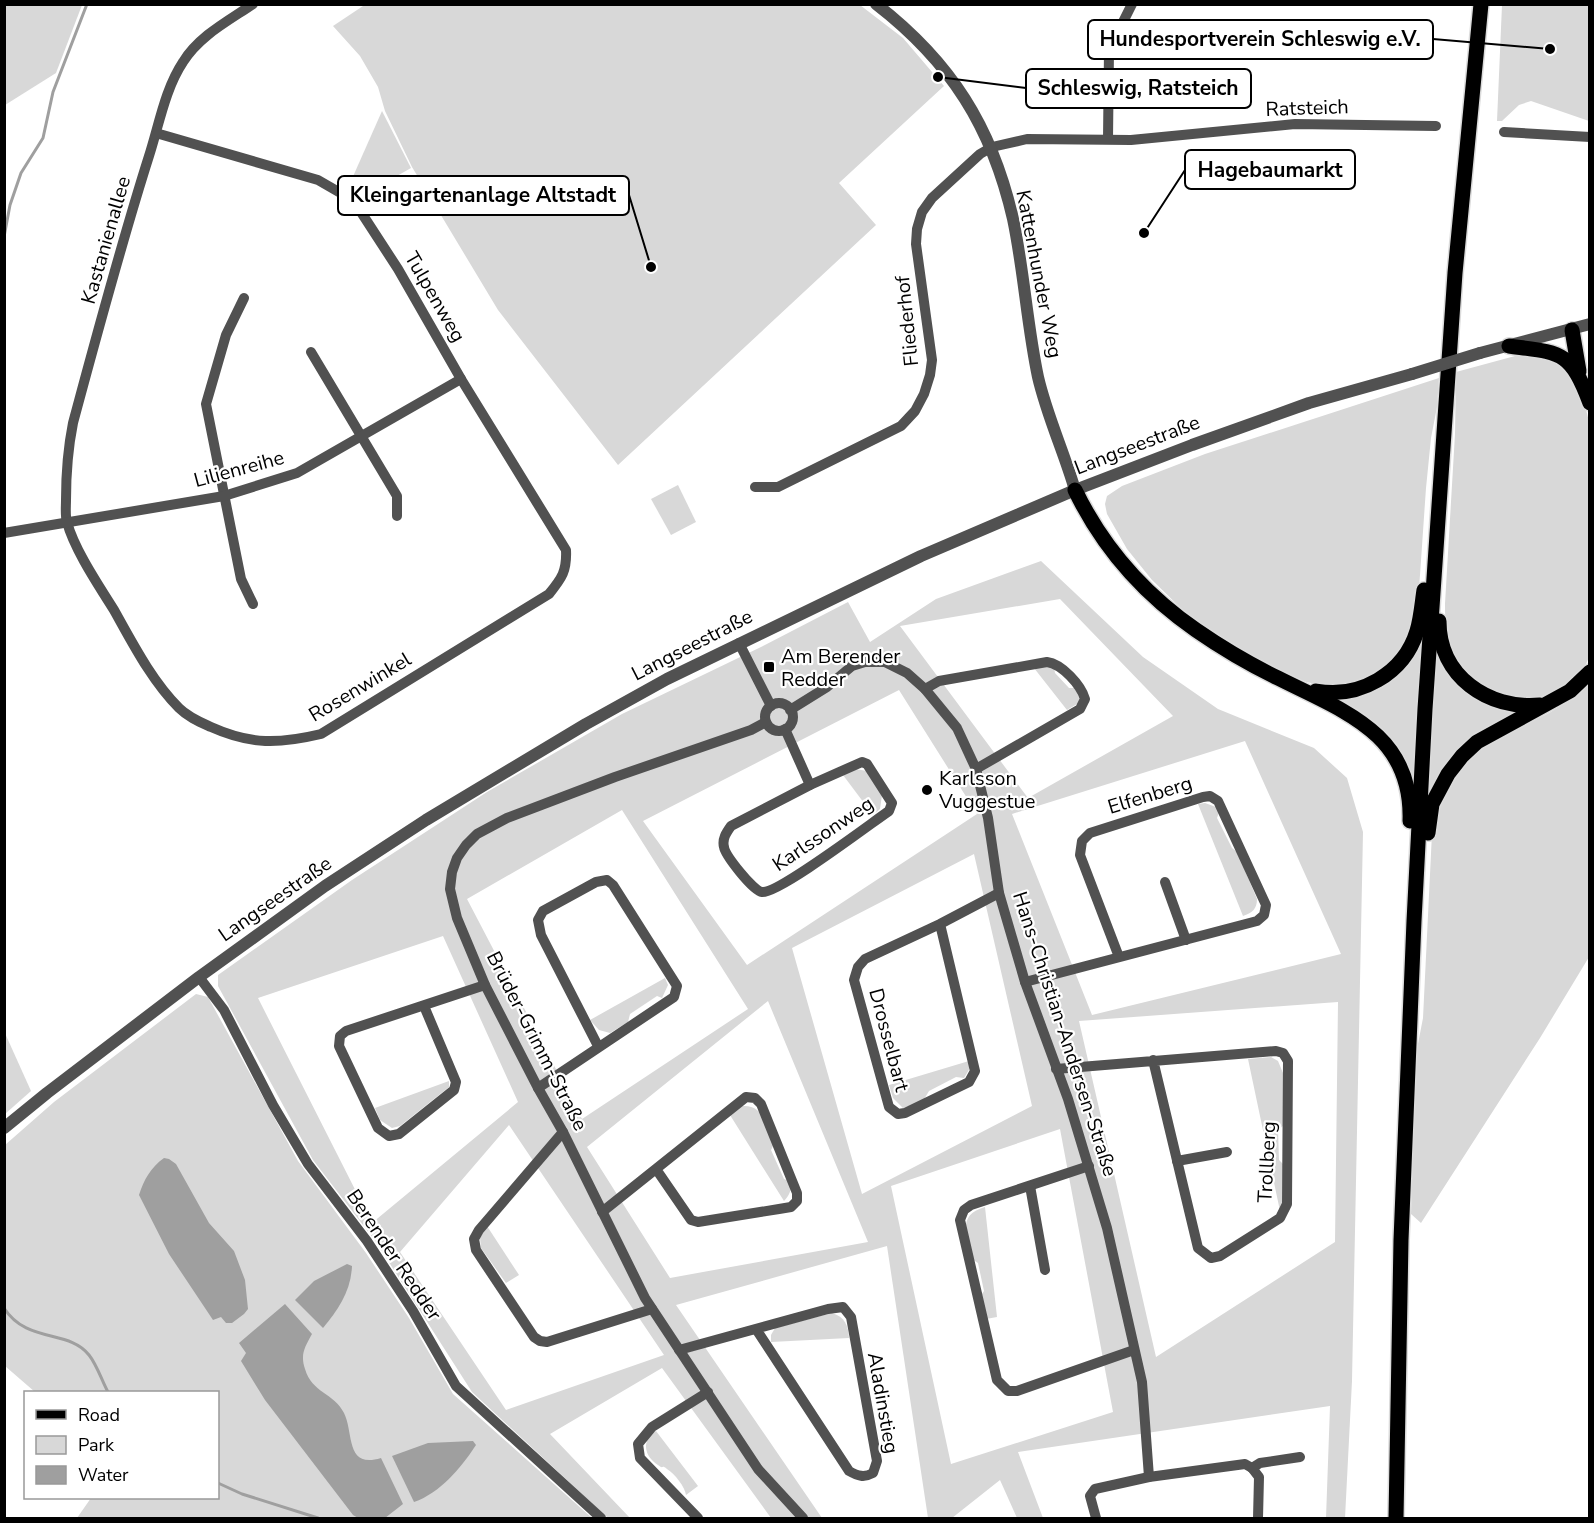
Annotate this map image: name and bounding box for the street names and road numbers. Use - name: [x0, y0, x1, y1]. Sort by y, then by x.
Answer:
- street label: Ratsteich: [1265, 93, 1349, 123]
- street label: Kastanienallee: [75, 173, 137, 307]
- street label: Kattenhunder Weg: [1009, 188, 1069, 360]
- street label: Tulpenweg: [398, 247, 472, 347]
- street label: Fliederhof: [889, 274, 925, 367]
- street label: Langseestraße: [1070, 409, 1204, 481]
- street label: Lilienreihe: [191, 444, 287, 494]
- street label: Langseestraße: [627, 603, 757, 687]
- street label: Rosenwinkel: [304, 646, 416, 728]
- street label: Elfenberg: [1105, 769, 1195, 821]
- street label: Karlssonweg: [767, 790, 879, 878]
- street label: Langseestraße: [213, 850, 337, 948]
- street label: Hans-Christian-Andersen-Straße: [1006, 888, 1124, 1180]
- street label: Brüder-Grimm-Straße: [480, 947, 594, 1135]
- street label: Drosselbart: [862, 985, 916, 1096]
- street label: Trollberg: [1251, 1121, 1283, 1203]
- street label: Berender Redder: [340, 1184, 448, 1326]
- street label: Aladinstieg: [861, 1350, 905, 1456]

